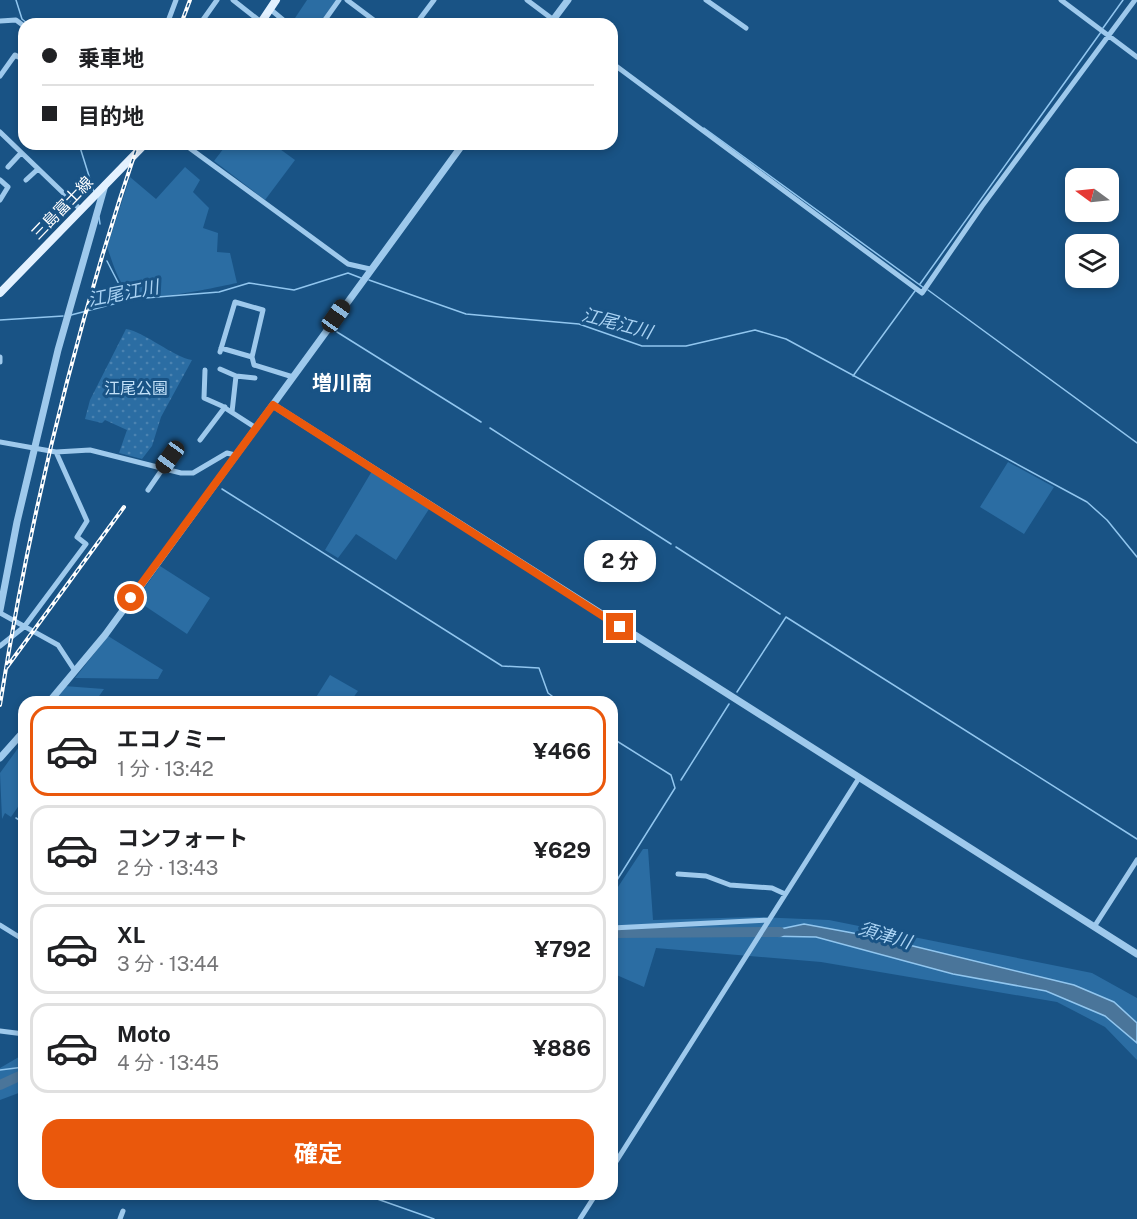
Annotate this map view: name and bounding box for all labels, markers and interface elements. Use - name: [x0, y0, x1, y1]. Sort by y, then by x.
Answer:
- text: 乗車地: [78, 45, 144, 71]
- text: 目的地: [78, 103, 144, 129]
- north arrow: [1065, 168, 1119, 222]
- map controls: [1065, 168, 1119, 288]
- street label: 三島富士線: [27, 173, 97, 243]
- button: layers: [1065, 234, 1119, 288]
- water label: 江尾江川: [86, 275, 162, 310]
- car: [318, 296, 354, 336]
- water label: 江尾江川: [580, 304, 656, 343]
- district label: 増川南: [312, 371, 372, 395]
- park label: 江尾公園: [104, 379, 168, 398]
- car: [152, 437, 188, 477]
- callout: 2 分: [584, 540, 656, 582]
- text: 2 分: [601, 549, 639, 573]
- route start: [117, 584, 144, 611]
- route end: [606, 613, 633, 640]
- icon: car: [45, 724, 99, 778]
- text: エコノミー: [117, 726, 227, 752]
- text: ¥466: [533, 738, 591, 764]
- text: 1 分 · 13:42: [117, 757, 214, 781]
- icon: car: [45, 823, 99, 877]
- text: コンフォート: [117, 825, 248, 851]
- text: ¥629: [534, 837, 591, 863]
- text: 2 分 · 13:43: [117, 856, 218, 880]
- water label: 須津川: [856, 917, 916, 953]
- icon: car: [45, 922, 99, 976]
- text: XL: [117, 922, 145, 948]
- text: ¥792: [534, 936, 591, 962]
- text: 3 分 · 13:44: [117, 952, 219, 976]
- icon: car: [45, 1021, 99, 1075]
- text: Moto: [117, 1021, 171, 1047]
- text: ¥886: [533, 1035, 591, 1061]
- text: 4 分 · 13:45: [117, 1051, 219, 1075]
- button: 確定: [42, 1119, 594, 1188]

